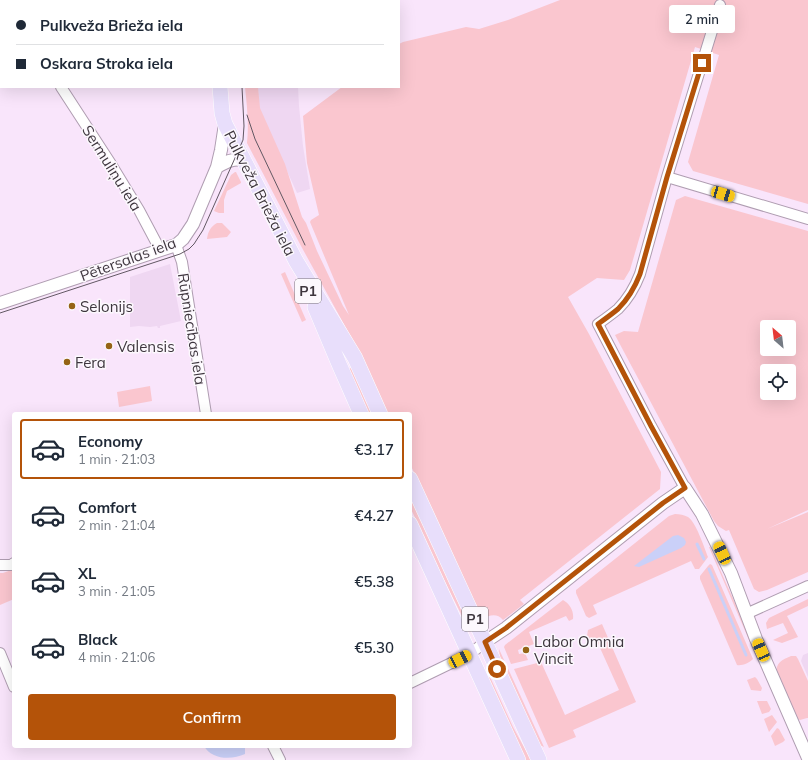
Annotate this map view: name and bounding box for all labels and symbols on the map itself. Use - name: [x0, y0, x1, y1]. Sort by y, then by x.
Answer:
- callout: 2 min: [669, 5, 735, 33]
- route end: [693, 54, 711, 72]
- street label: Sermuliņu iela: [78, 122, 146, 214]
- street label: Pulkveža Brieža iela: [220, 127, 300, 259]
- car: [710, 185, 736, 203]
- street label: Pētersalas iela: [77, 233, 179, 285]
- street label: Rūpniecības iela: [174, 272, 210, 386]
- road number: P1: [295, 279, 321, 303]
- place label: Selonijs: [80, 297, 133, 316]
- marker: Selonijs: [67, 301, 77, 311]
- north arrow: [760, 320, 796, 356]
- place label: Valensis: [117, 337, 175, 356]
- marker: Valensis: [104, 341, 114, 351]
- place label: Fera: [75, 353, 106, 372]
- marker: Fera: [62, 357, 72, 367]
- car: [711, 540, 733, 566]
- road number: P1: [462, 607, 488, 631]
- place label: Labor Omnia Vincit: [534, 632, 624, 668]
- car: [751, 637, 771, 663]
- marker: Labor Omnia Vincit: [521, 645, 531, 655]
- car: [447, 648, 473, 670]
- route start: [488, 660, 506, 678]

